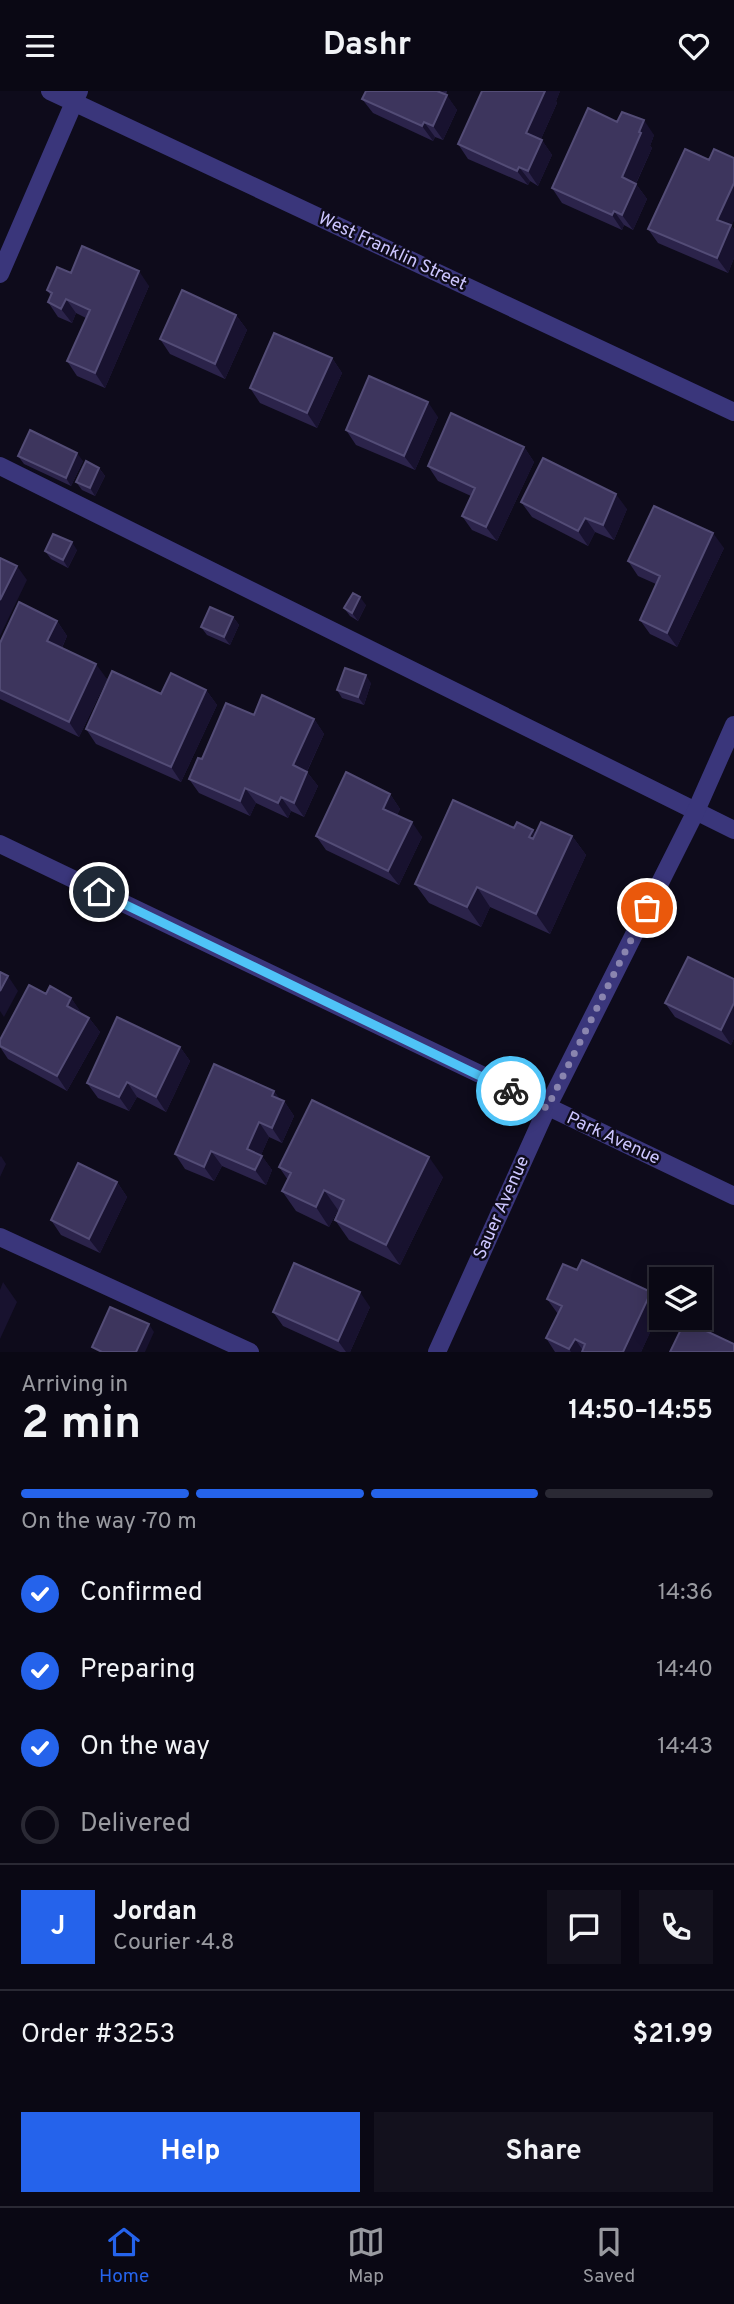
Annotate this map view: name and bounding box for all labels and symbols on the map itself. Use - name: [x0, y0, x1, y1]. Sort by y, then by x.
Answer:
- street label: West Franklin Street: [314, 207, 470, 297]
- pin: [69, 862, 129, 922]
- pin: [617, 878, 677, 938]
- courier: [476, 1056, 546, 1126]
- street label: Park Avenue: [562, 1107, 664, 1171]
- street label: Sauer Avenue: [469, 1153, 535, 1263]

